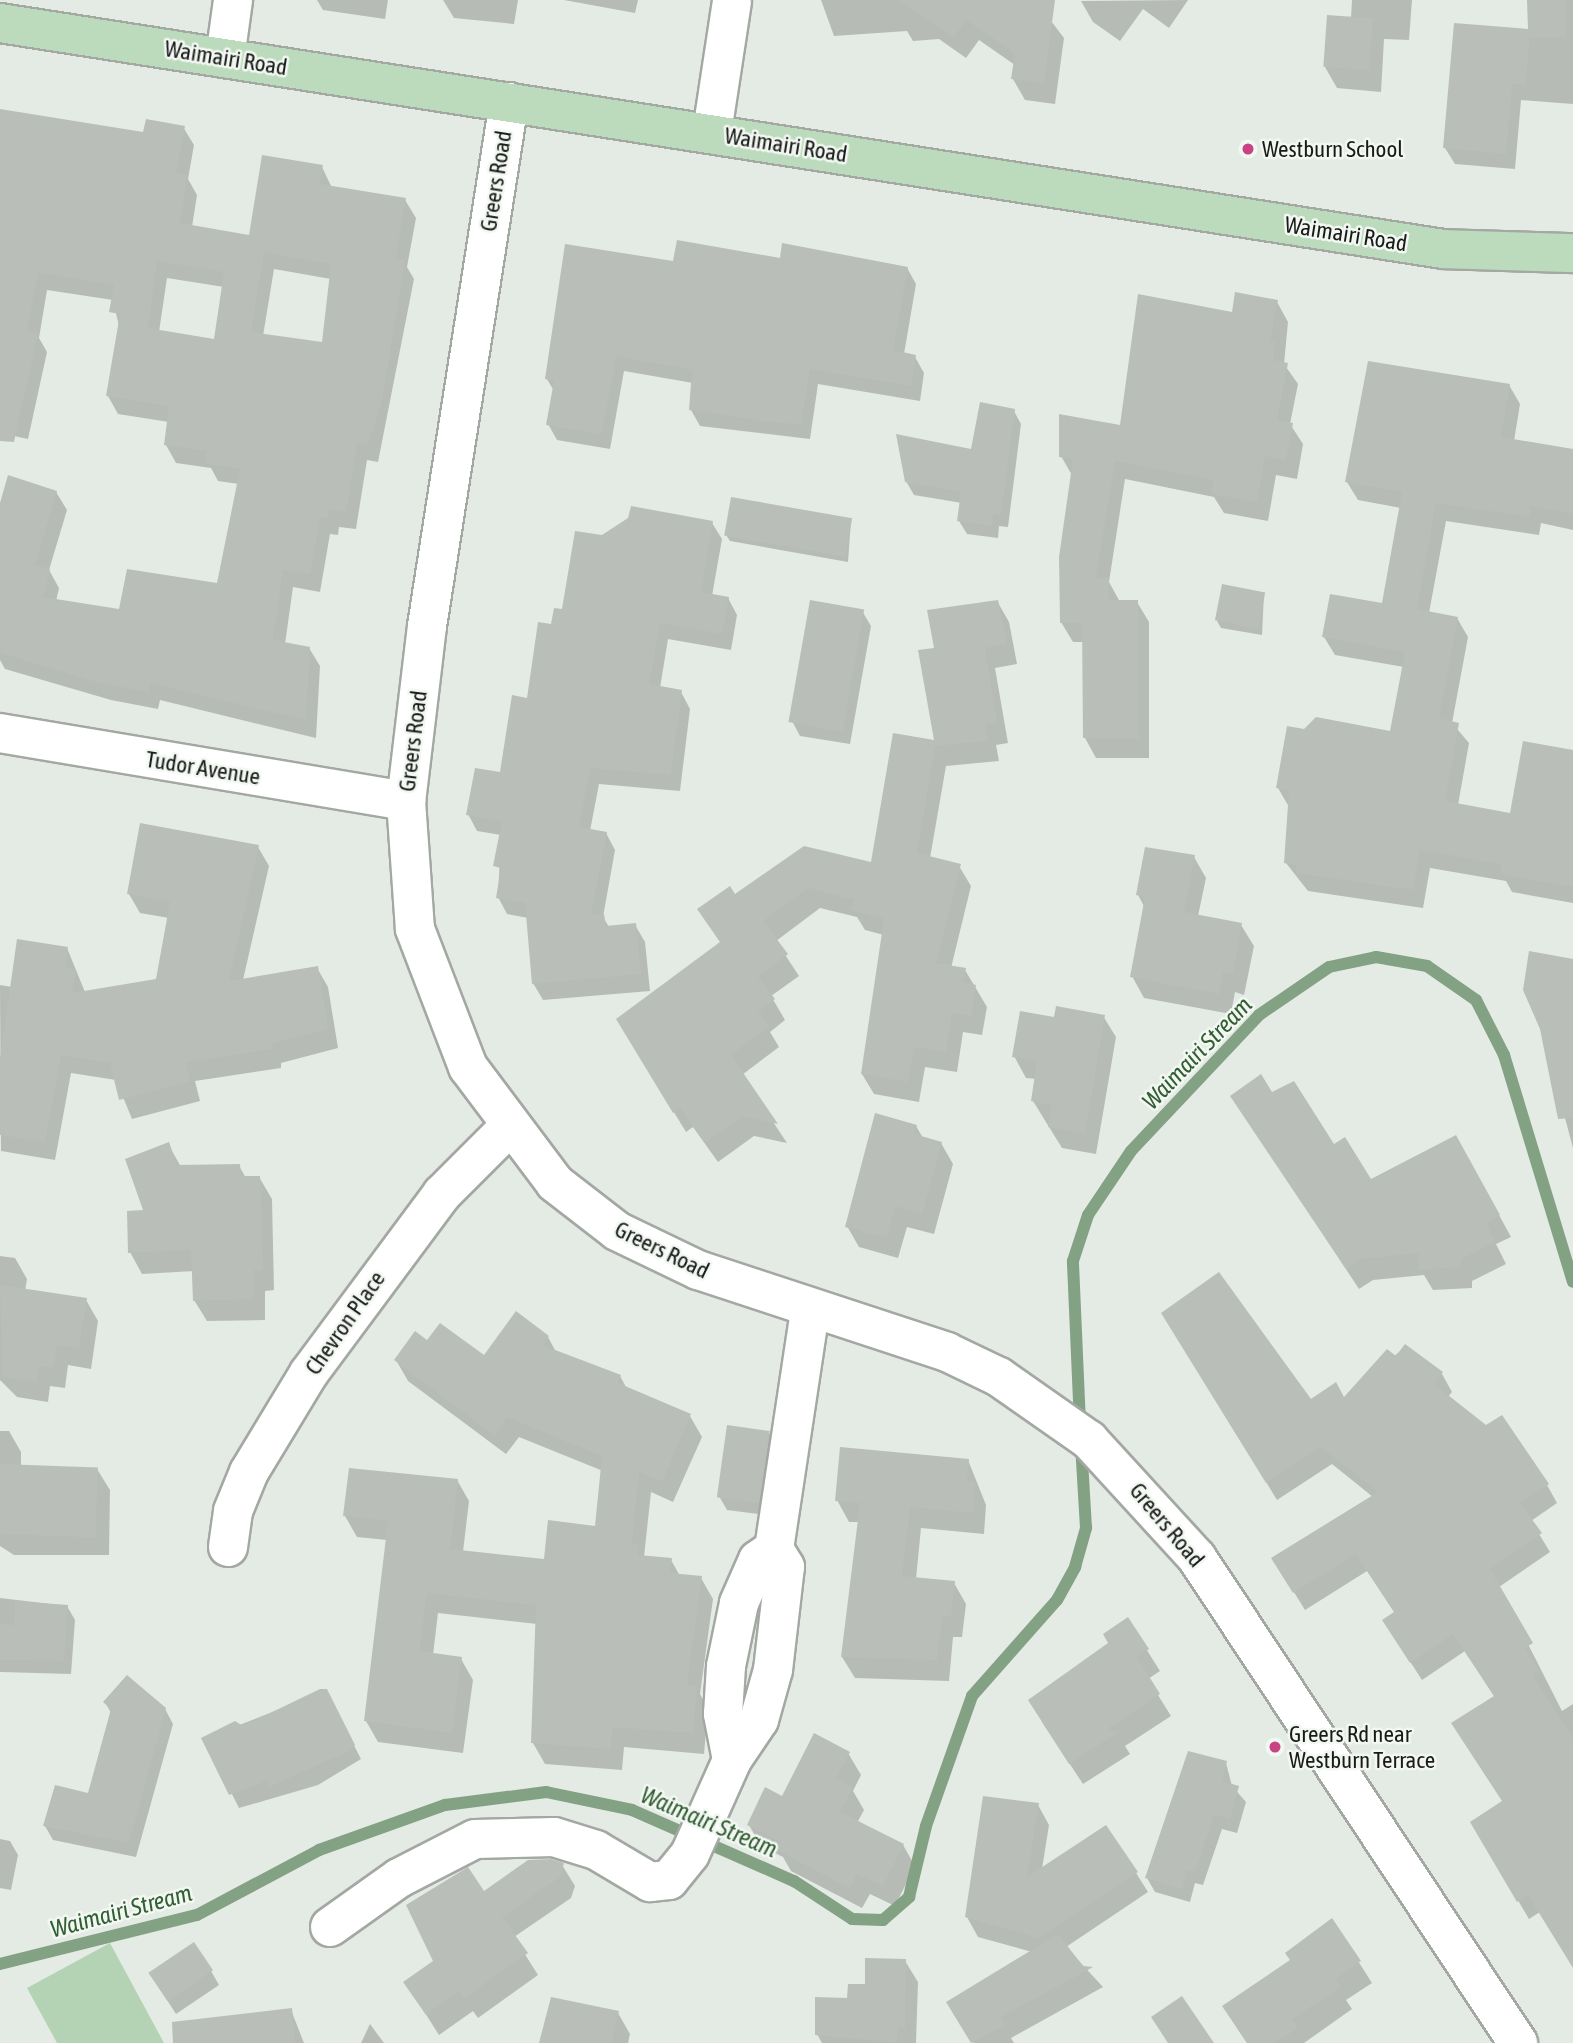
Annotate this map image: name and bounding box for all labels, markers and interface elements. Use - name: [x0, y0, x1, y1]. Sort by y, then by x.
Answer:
- street label: Waimairi Road: [163, 35, 289, 81]
- street label: Waimairi Road: [723, 122, 849, 168]
- street label: Greers Road: [474, 129, 518, 233]
- place label: Westburn School: [1262, 135, 1403, 163]
- marker: Westburn School: [1240, 141, 1256, 157]
- street label: Waimairi Road: [1283, 211, 1409, 257]
- street label: Greers Road: [393, 689, 433, 793]
- street label: Tudor Avenue: [144, 745, 262, 791]
- water label: Waimairi Stream: [1136, 991, 1258, 1115]
- street label: Greers Road: [610, 1215, 714, 1285]
- street label: Chevron Place: [299, 1266, 391, 1380]
- street label: Greers Road: [1124, 1477, 1210, 1573]
- place label: Greers Rd near Westburn Terrace: [1289, 1720, 1435, 1774]
- marker: Greers Rd near Westburn Terrace: [1267, 1739, 1283, 1755]
- water label: Waimairi Stream: [636, 1780, 782, 1864]
- water label: Waimairi Stream: [47, 1878, 195, 1944]

